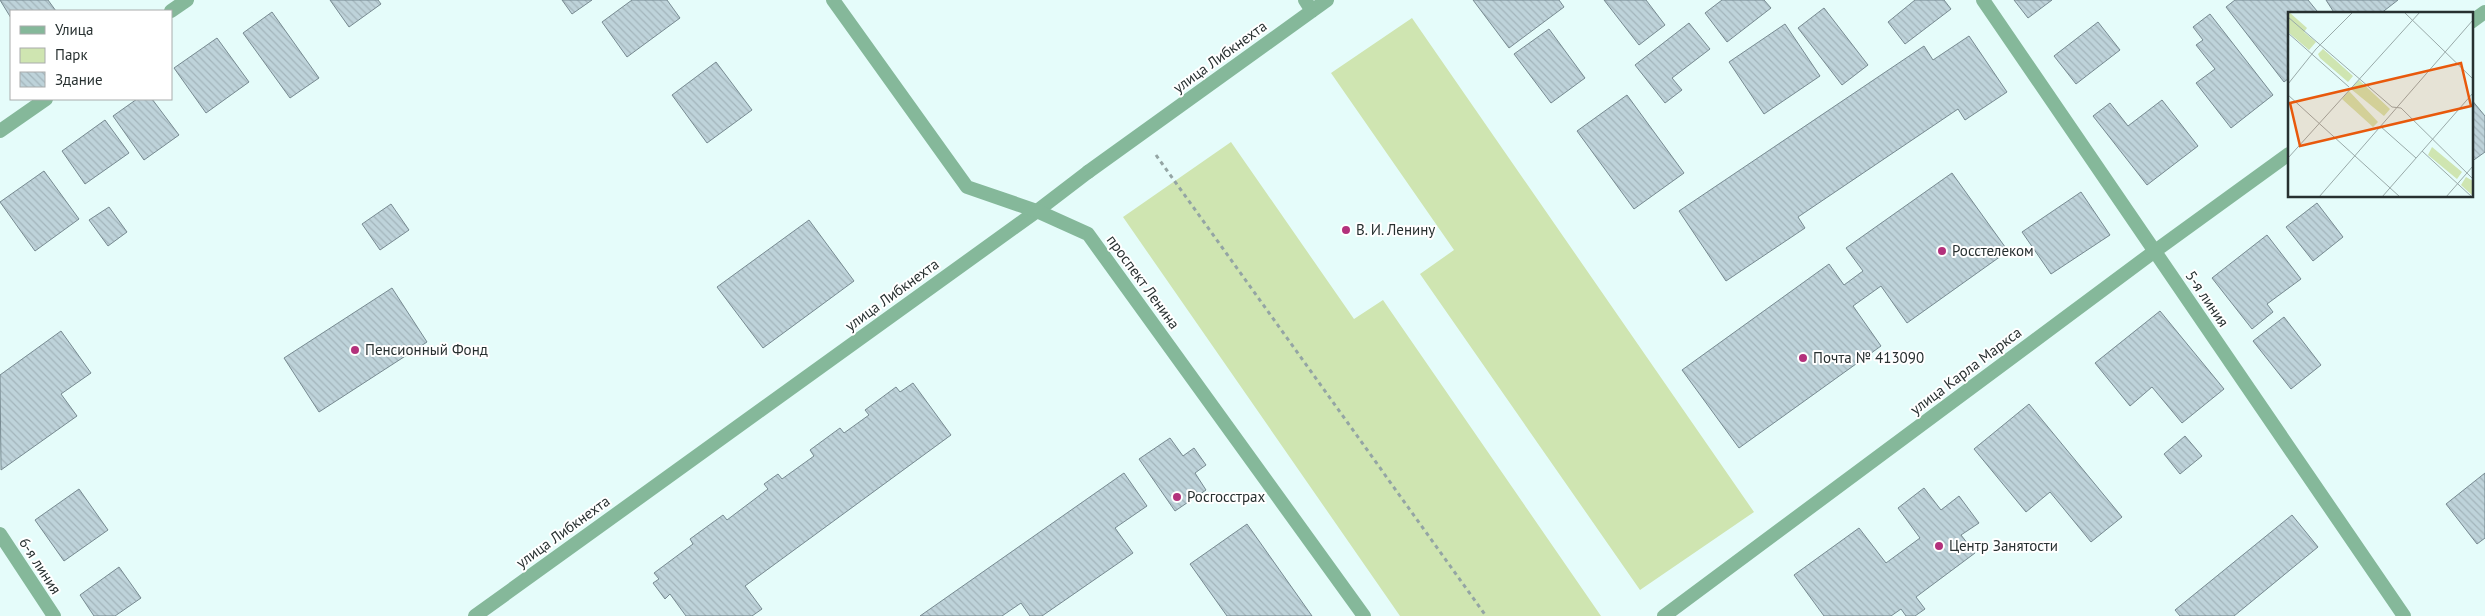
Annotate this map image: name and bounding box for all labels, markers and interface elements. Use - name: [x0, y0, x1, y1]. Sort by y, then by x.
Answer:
- legend: [10, 10, 172, 100]
- inset map: [2288, 12, 2472, 198]
- street label: улица Либкнехта: [1169, 16, 1270, 97]
- text: Улица: [55, 20, 93, 39]
- text: Парк: [55, 45, 88, 64]
- text: Здание: [55, 70, 103, 89]
- place label: В. И. Ленину: [1356, 220, 1435, 239]
- marker: В. И. Ленину: [1340, 224, 1352, 236]
- street label: проспект Ленина: [1103, 231, 1184, 333]
- place label: Росстелеком: [1952, 241, 2034, 260]
- marker: Росстелеком: [1936, 245, 1948, 257]
- street label: улица Либкнехта: [841, 254, 942, 335]
- street label: 5-я линия: [2182, 267, 2233, 331]
- street label: улица Карла Маркса: [1906, 323, 2025, 419]
- place label: Пенсионный Фонд: [365, 340, 488, 359]
- marker: Пенсионный Фонд: [349, 344, 361, 356]
- place label: Почта № 413090: [1813, 348, 1924, 367]
- marker: Почта № 413090: [1797, 352, 1809, 364]
- place label: Росгосстрах: [1187, 487, 1265, 506]
- street label: улица Либкнехта: [512, 491, 613, 572]
- marker: Росгосстрах: [1171, 491, 1183, 503]
- street label: 6-я линия: [15, 534, 66, 598]
- place label: Центр Занятости: [1949, 536, 2058, 555]
- marker: Центр Занятости: [1933, 540, 1945, 552]

